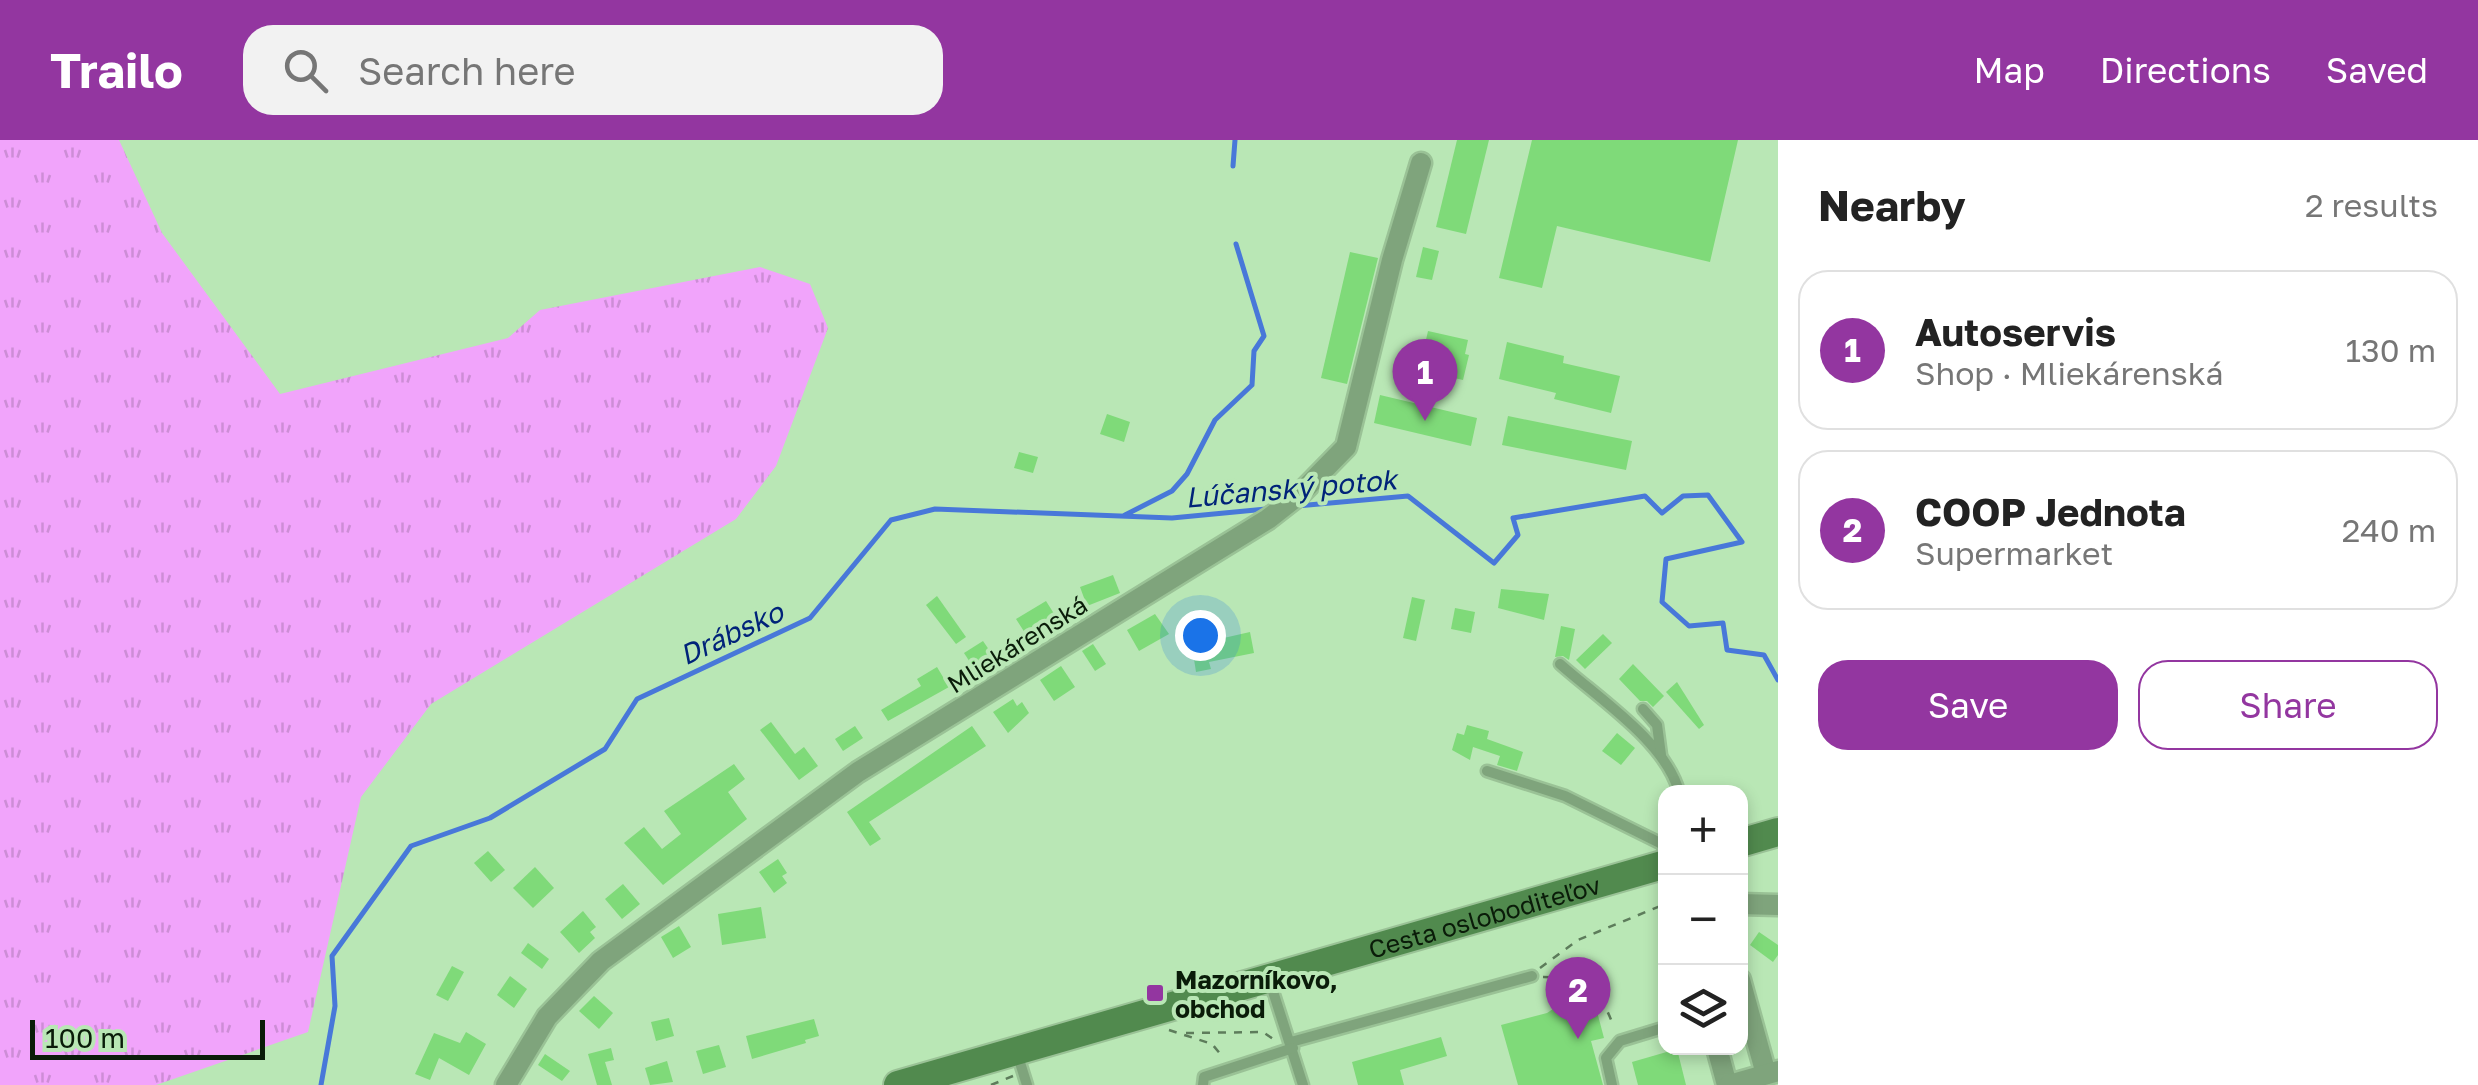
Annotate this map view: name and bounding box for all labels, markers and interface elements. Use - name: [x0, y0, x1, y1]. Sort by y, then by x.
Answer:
- search box: [243, 25, 943, 115]
- text: Trailo: [50, 41, 183, 99]
- icon: search: [278, 43, 333, 98]
- text: Search here: [358, 48, 576, 93]
- text: Map: [1973, 49, 2045, 91]
- text: Directions: [2100, 49, 2271, 91]
- text: Saved: [2326, 49, 2428, 91]
- text: Nearby: [1818, 180, 1966, 230]
- text: 2 results: [2305, 186, 2438, 224]
- text: Autoservis: [1915, 309, 2116, 354]
- text: 1: [1844, 331, 1861, 369]
- text: 130 m: [2346, 331, 2436, 369]
- pin: 1: [1392, 338, 1458, 421]
- text: Shop · Mliekárenská: [1915, 354, 2224, 392]
- water label: Lúčanský potok: [1184, 462, 1401, 514]
- text: COOP Jednota: [1915, 489, 2186, 534]
- text: 2: [1843, 511, 1862, 549]
- text: 240 m: [2342, 511, 2436, 549]
- text: Supermarket: [1915, 534, 2113, 572]
- street label: Mliekárenská: [941, 589, 1093, 699]
- water label: Drábsko: [674, 594, 790, 671]
- your location: [1175, 610, 1226, 661]
- button: Save: [1818, 660, 2118, 750]
- button: Share: [2138, 660, 2438, 750]
- map controls: [1658, 785, 1748, 1055]
- button: +: [1658, 785, 1748, 875]
- street label: Cesta osloboditeľov: [1365, 868, 1604, 964]
- button: −: [1658, 875, 1748, 965]
- pin: 2: [1546, 956, 1610, 1039]
- place label: Mazorníkovo, obchod: [1175, 964, 1338, 1024]
- button: layers: [1658, 965, 1748, 1055]
- marker: Mazorníkovo, obchod: [1144, 982, 1166, 1004]
- scale bar: [30, 1015, 265, 1060]
- text: 100 m: [45, 1021, 125, 1054]

